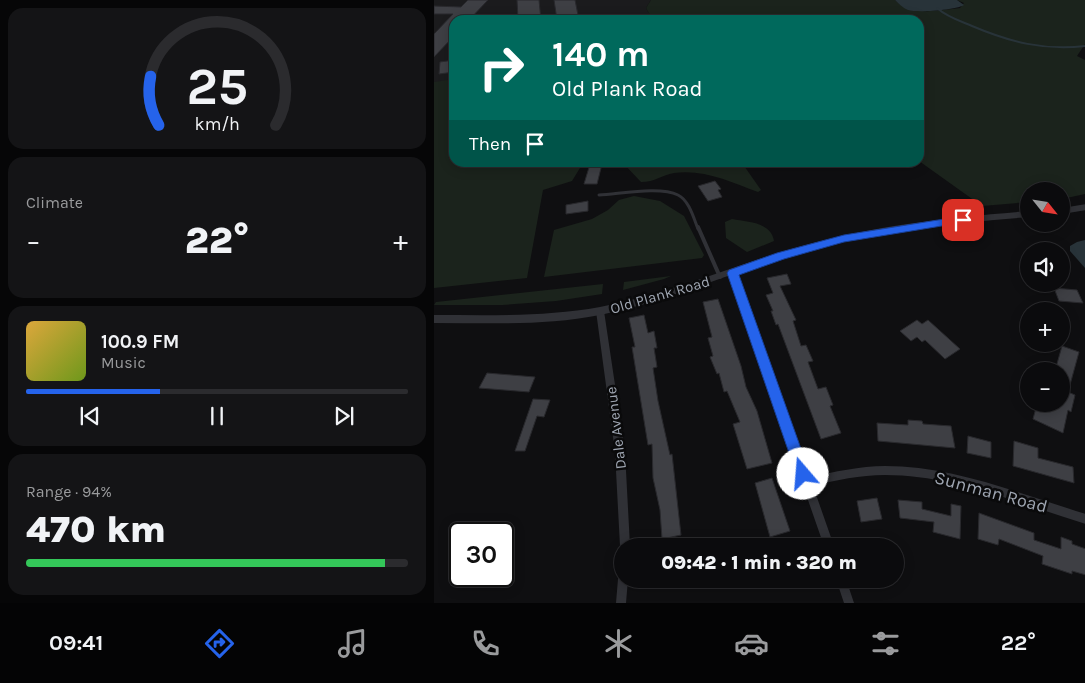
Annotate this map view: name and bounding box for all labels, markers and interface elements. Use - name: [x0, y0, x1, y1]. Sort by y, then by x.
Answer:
- text: 140 m: [552, 34, 650, 75]
- icon: right: [469, 35, 534, 100]
- text: 25: [186, 56, 248, 117]
- text: Old Plank Road: [552, 76, 703, 102]
- text: km/h: [194, 114, 240, 135]
- icon: arrive: [521, 130, 549, 158]
- text: Then: [469, 133, 511, 155]
- north arrow: [1020, 182, 1070, 232]
- map controls: [1020, 182, 1070, 412]
- text: Climate: [26, 193, 83, 212]
- pin: [942, 199, 984, 241]
- icon: arrive: [949, 206, 977, 234]
- text: 22°: [185, 218, 249, 263]
- text: −: [26, 224, 41, 257]
- text: +: [393, 224, 408, 257]
- button: sound: [1020, 242, 1070, 292]
- street label: Old Plank Road: [608, 272, 712, 318]
- button: +: [1020, 302, 1070, 352]
- text: 100.9 FM: [101, 331, 179, 353]
- text: Music: [101, 353, 146, 372]
- button: −: [1020, 362, 1070, 412]
- street label: Dale Avenue: [602, 386, 630, 470]
- icon: previous: [76, 402, 104, 430]
- icon: pause: [203, 402, 231, 430]
- icon: next: [330, 402, 358, 430]
- position arrow: [776, 447, 828, 499]
- street label: Sunman Road: [932, 466, 1050, 518]
- text: Range · 94%: [26, 482, 112, 501]
- text: 470 km: [26, 507, 166, 552]
- speed limit sign: 30: [449, 522, 514, 587]
- text: 09:42 · 1 min · 320 m: [661, 552, 857, 574]
- icon: directions: [202, 626, 237, 661]
- icon: music: [335, 626, 370, 661]
- icon: phone: [468, 626, 503, 661]
- icon: climate: [601, 626, 636, 661]
- icon: car: [734, 626, 769, 661]
- icon: filters: [868, 626, 903, 661]
- text: 09:41: [49, 630, 103, 656]
- text: 22°: [1001, 630, 1036, 656]

